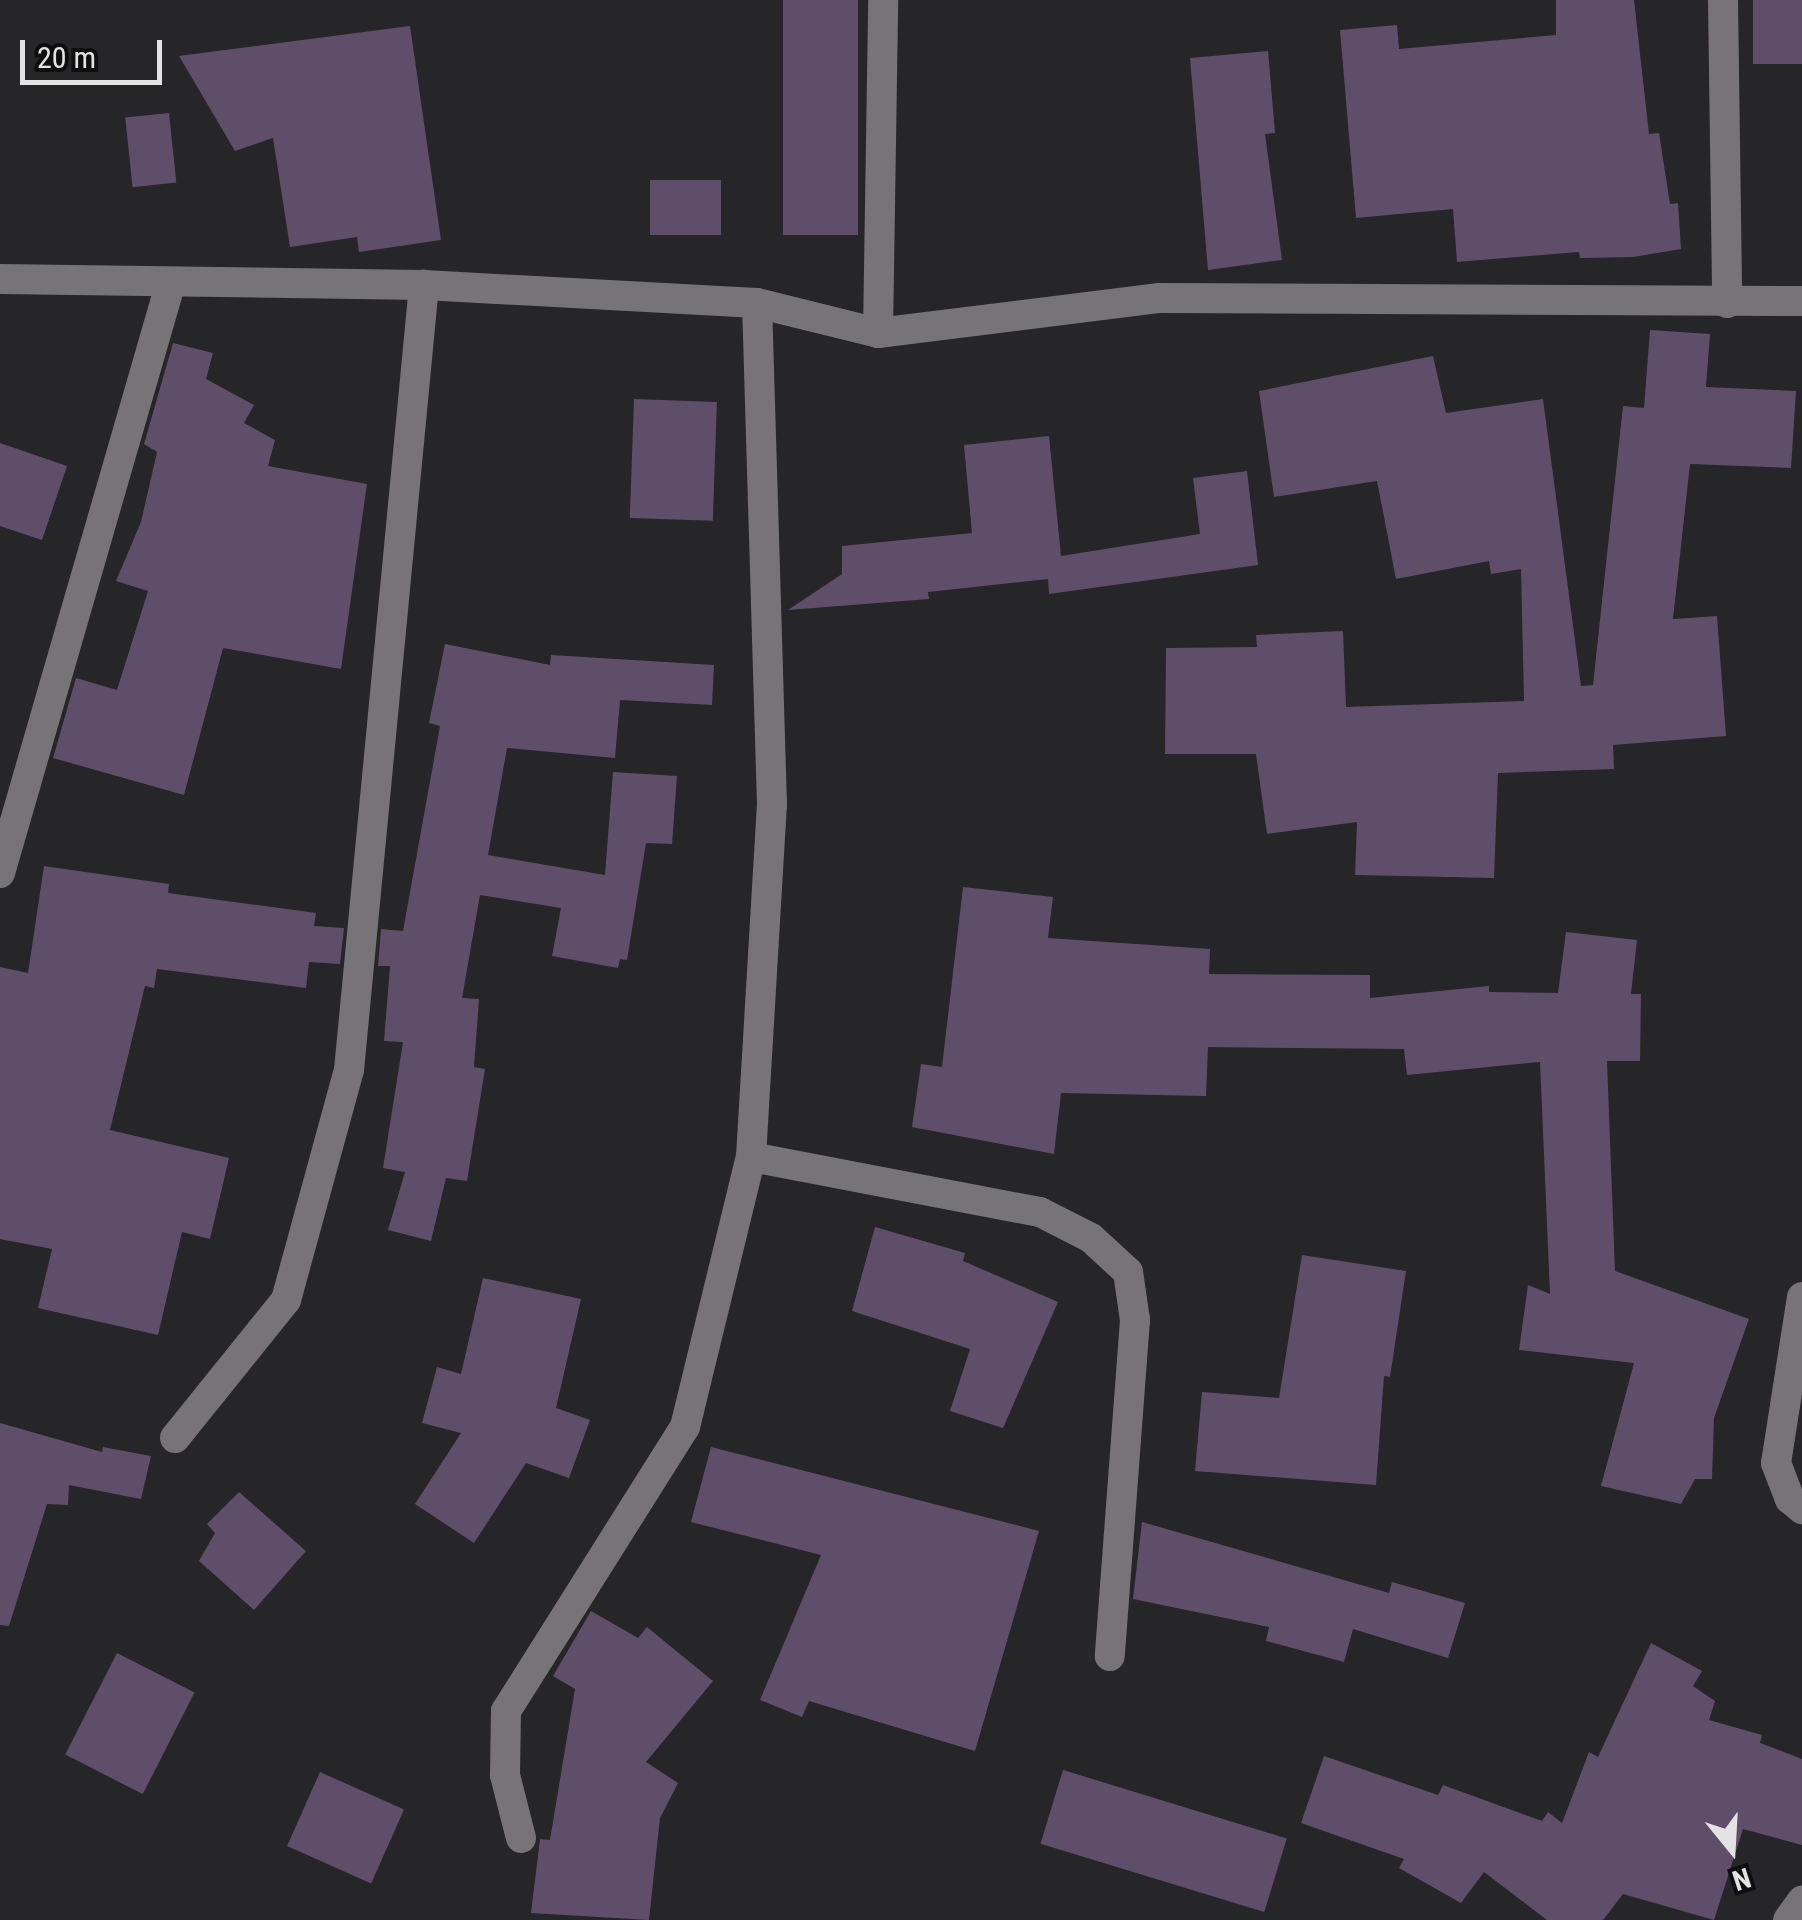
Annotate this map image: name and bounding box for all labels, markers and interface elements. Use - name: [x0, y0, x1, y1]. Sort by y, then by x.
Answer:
- scale bar: [25, 20, 168, 82]
- text: 20 m: [37, 40, 96, 75]
- north arrow: [1682, 1800, 1782, 1900]
- text: N: [1728, 1861, 1755, 1897]

